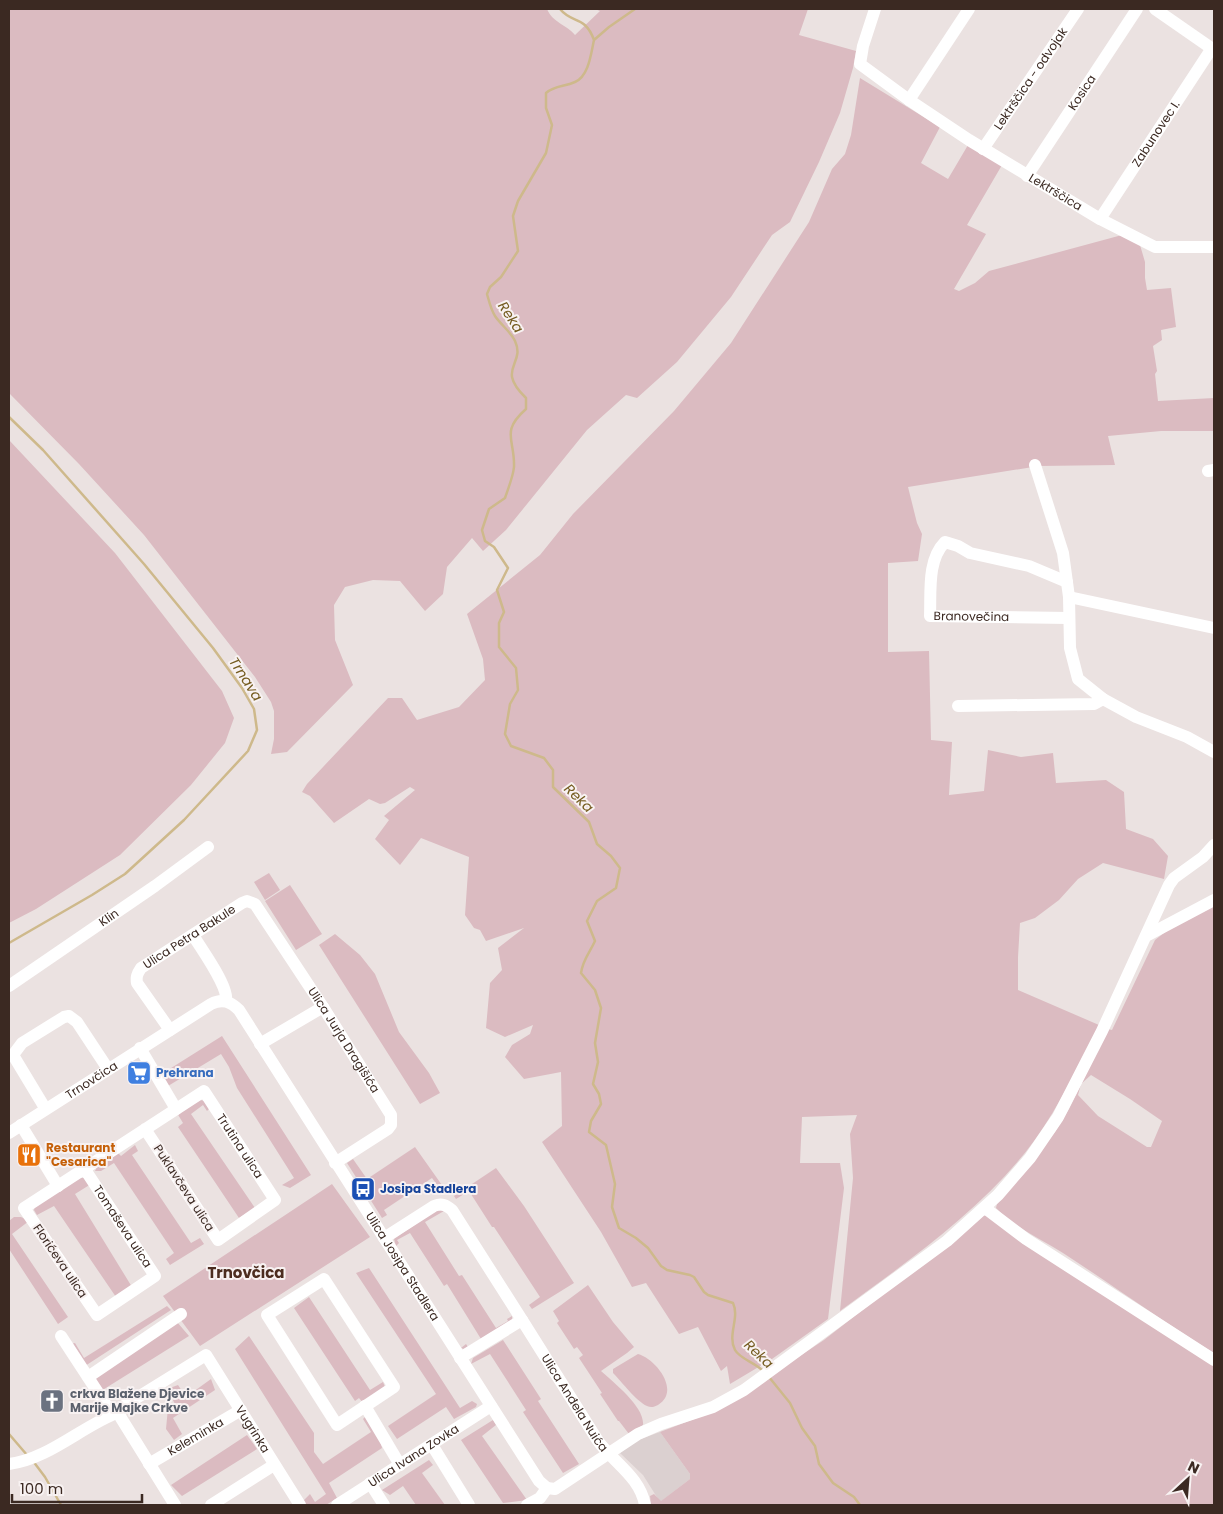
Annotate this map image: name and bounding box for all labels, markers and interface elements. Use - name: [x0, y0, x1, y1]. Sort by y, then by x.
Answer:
- street label: Lektrščica - odvojak: [990, 23, 1072, 133]
- street label: Kosica: [1064, 71, 1100, 113]
- street label: Zabunovec I.: [1128, 97, 1183, 170]
- street label: Lektrščica: [1026, 169, 1086, 214]
- water label: Reka: [493, 297, 529, 337]
- street label: Branovečina: [934, 607, 1009, 625]
- water label: Trnava: [224, 653, 268, 705]
- water label: Reka: [560, 779, 599, 817]
- street label: Ulica Petra Bakule: [140, 900, 239, 973]
- street label: Klin: [95, 904, 122, 930]
- street label: Ulica Jurja Dragišića: [304, 984, 384, 1096]
- street label: Trnovčica: [62, 1057, 121, 1103]
- supermarket icon: Prehrana: [126, 1060, 152, 1086]
- place label: Prehrana: [156, 1064, 214, 1081]
- street label: Trutina ulica: [213, 1110, 268, 1181]
- place label: Restaurant "Cesarica": [46, 1139, 115, 1170]
- street label: Puklavčeva ulica: [150, 1141, 219, 1234]
- restaurant icon: Restaurant "Cesarica": [16, 1142, 42, 1168]
- bus stop icon: Josipa Stadlera: [350, 1176, 376, 1202]
- place label: Josipa Stadlera: [380, 1180, 476, 1197]
- street label: Tomaševa ulica: [90, 1182, 156, 1271]
- street label: Ulica Josipa Stadlera: [362, 1209, 444, 1324]
- street label: Florićeva ulica: [29, 1220, 91, 1301]
- district label: Trnovčica: [207, 1262, 285, 1283]
- water label: Reka: [740, 1335, 779, 1373]
- street label: Ulica Anđela Nuića: [538, 1351, 612, 1455]
- place label: crkva Blažene Djevice Marije Majke Crkve: [70, 1385, 205, 1416]
- church icon: crkva Blažene Djevice Marije Majke Crkve: [39, 1388, 65, 1414]
- street label: Vugrinka: [232, 1402, 274, 1456]
- street label: Keleminka: [164, 1413, 227, 1459]
- street label: Ulica Ivana Zovka: [365, 1420, 462, 1491]
- north arrow: [1163, 1454, 1213, 1504]
- text: N: [1185, 1456, 1203, 1479]
- scale bar: [12, 1472, 142, 1504]
- text: 100 m: [20, 1478, 63, 1499]

